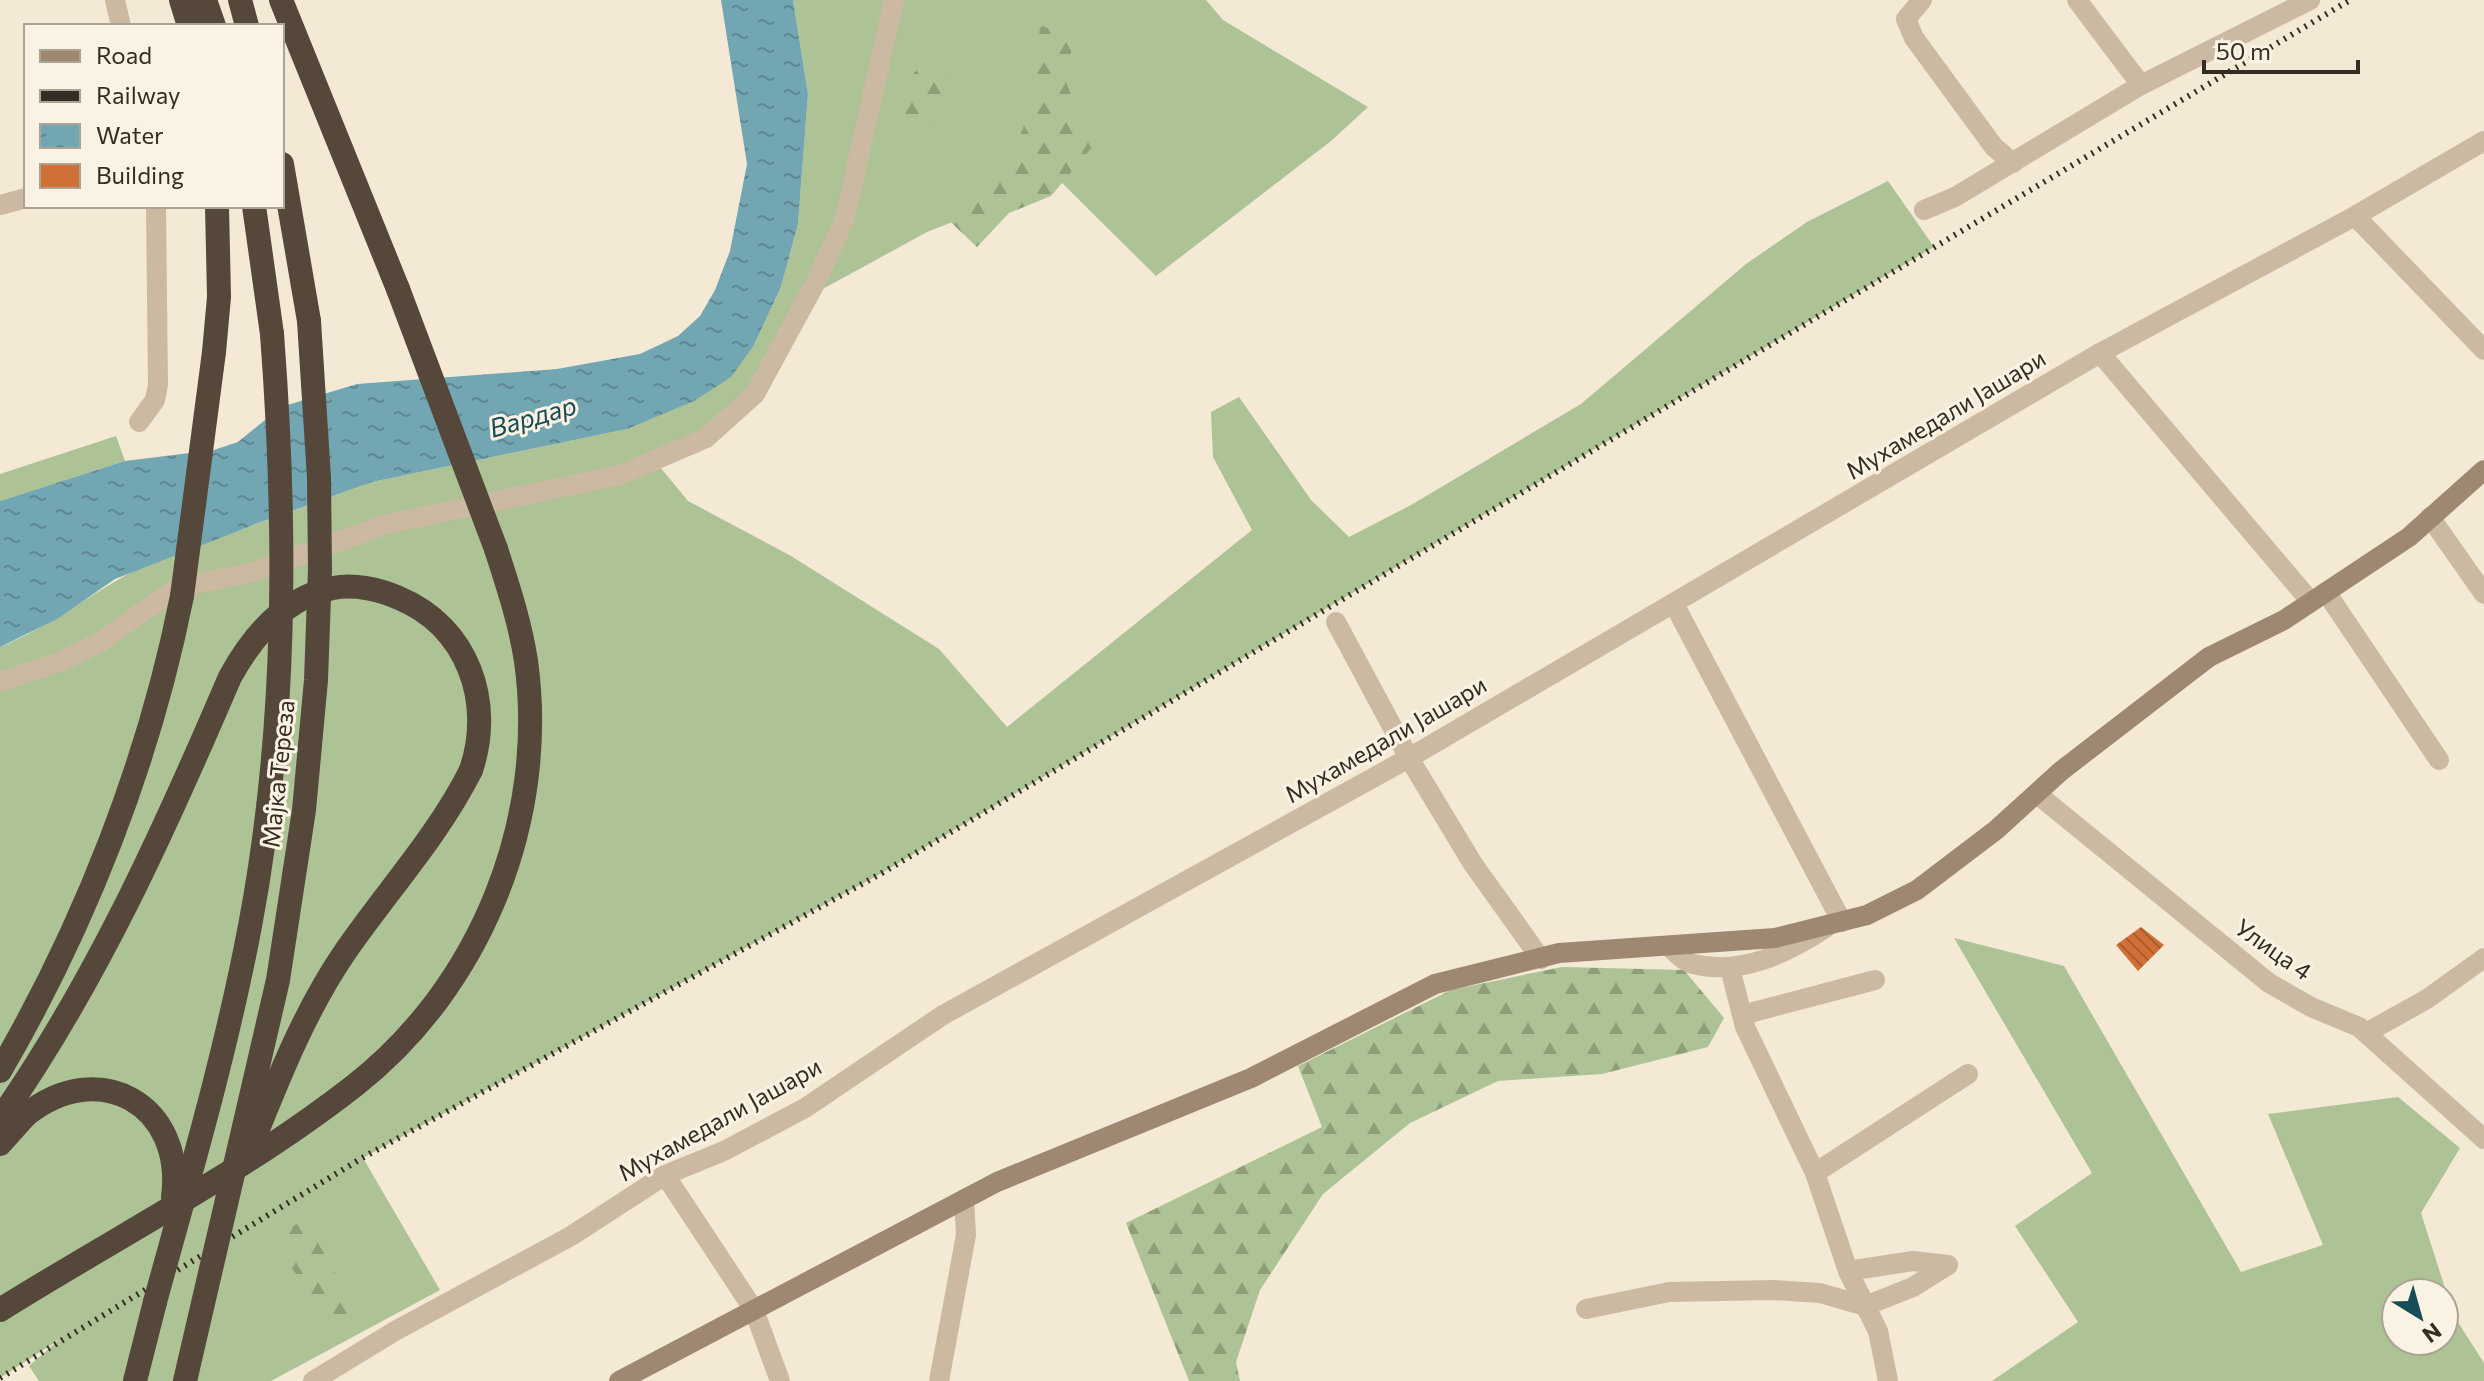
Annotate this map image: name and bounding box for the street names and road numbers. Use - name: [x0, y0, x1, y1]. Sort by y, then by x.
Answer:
- street label: Мухамедали Јашари: [1840, 343, 2050, 485]
- street label: Мухамедали Јашари: [1279, 669, 1491, 808]
- street label: Мајка Тереза: [255, 699, 300, 849]
- street label: Улица 4: [2230, 912, 2318, 986]
- street label: Мухамедали Јашари: [613, 1051, 826, 1187]

